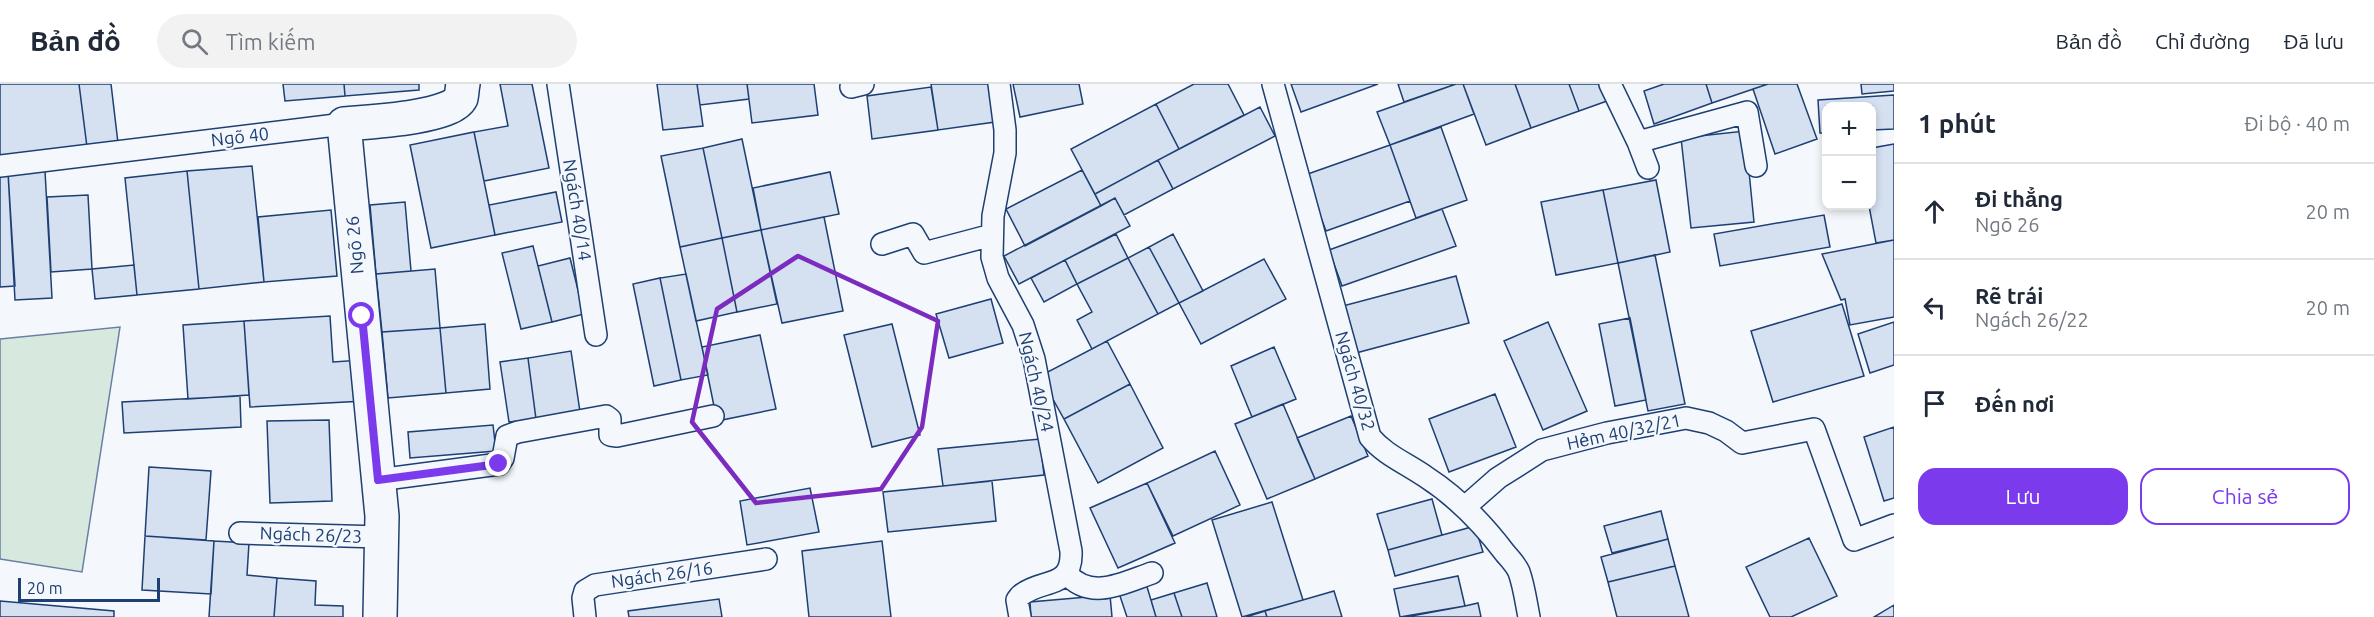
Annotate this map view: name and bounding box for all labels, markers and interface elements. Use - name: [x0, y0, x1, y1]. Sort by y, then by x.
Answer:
- search box: [157, 14, 577, 68]
- text: Bản đồ: [30, 25, 121, 56]
- icon: search: [178, 25, 211, 58]
- text: Tìm kiếm: [226, 29, 315, 54]
- text: Bản đồ: [2056, 29, 2122, 53]
- text: Chỉ đường: [2155, 29, 2250, 53]
- text: Đã lưu: [2283, 29, 2344, 53]
- map controls: [1822, 102, 1876, 210]
- button: +: [1822, 102, 1876, 156]
- text: 1 phút: [1918, 109, 1996, 138]
- text: Đi bộ · 40 m: [2244, 112, 2350, 135]
- street label: Ngõ 40: [210, 123, 270, 149]
- button: −: [1822, 156, 1876, 210]
- street label: Ngách 40/14: [560, 158, 596, 262]
- text: Đi thẳng: [1975, 186, 2063, 211]
- icon: ahead: [1918, 195, 1951, 228]
- text: 20 m: [2306, 200, 2350, 223]
- text: Ngõ 26: [1975, 213, 2040, 236]
- street label: Ngõ 26: [342, 215, 367, 275]
- text: Rẽ trái: [1975, 283, 2043, 308]
- icon: left: [1918, 291, 1951, 324]
- text: 20 m: [2306, 296, 2350, 319]
- route start: [348, 302, 374, 328]
- text: Ngách 26/22: [1975, 308, 2089, 331]
- street label: Ngách 40/32: [1332, 329, 1380, 433]
- street label: Ngách 40/24: [1016, 330, 1058, 434]
- icon: arrive: [1918, 387, 1951, 420]
- text: Đến nơi: [1975, 391, 2054, 416]
- street label: Hẻm 40/32/21: [1565, 409, 1683, 453]
- route end: [485, 450, 511, 476]
- button: Lưu: [1918, 468, 2128, 525]
- button: Chia sẻ: [2140, 468, 2350, 525]
- street label: Ngách 26/23: [259, 522, 363, 546]
- street label: Ngách 26/16: [610, 557, 714, 591]
- scale bar: [18, 575, 160, 602]
- text: 20 m: [27, 579, 63, 597]

